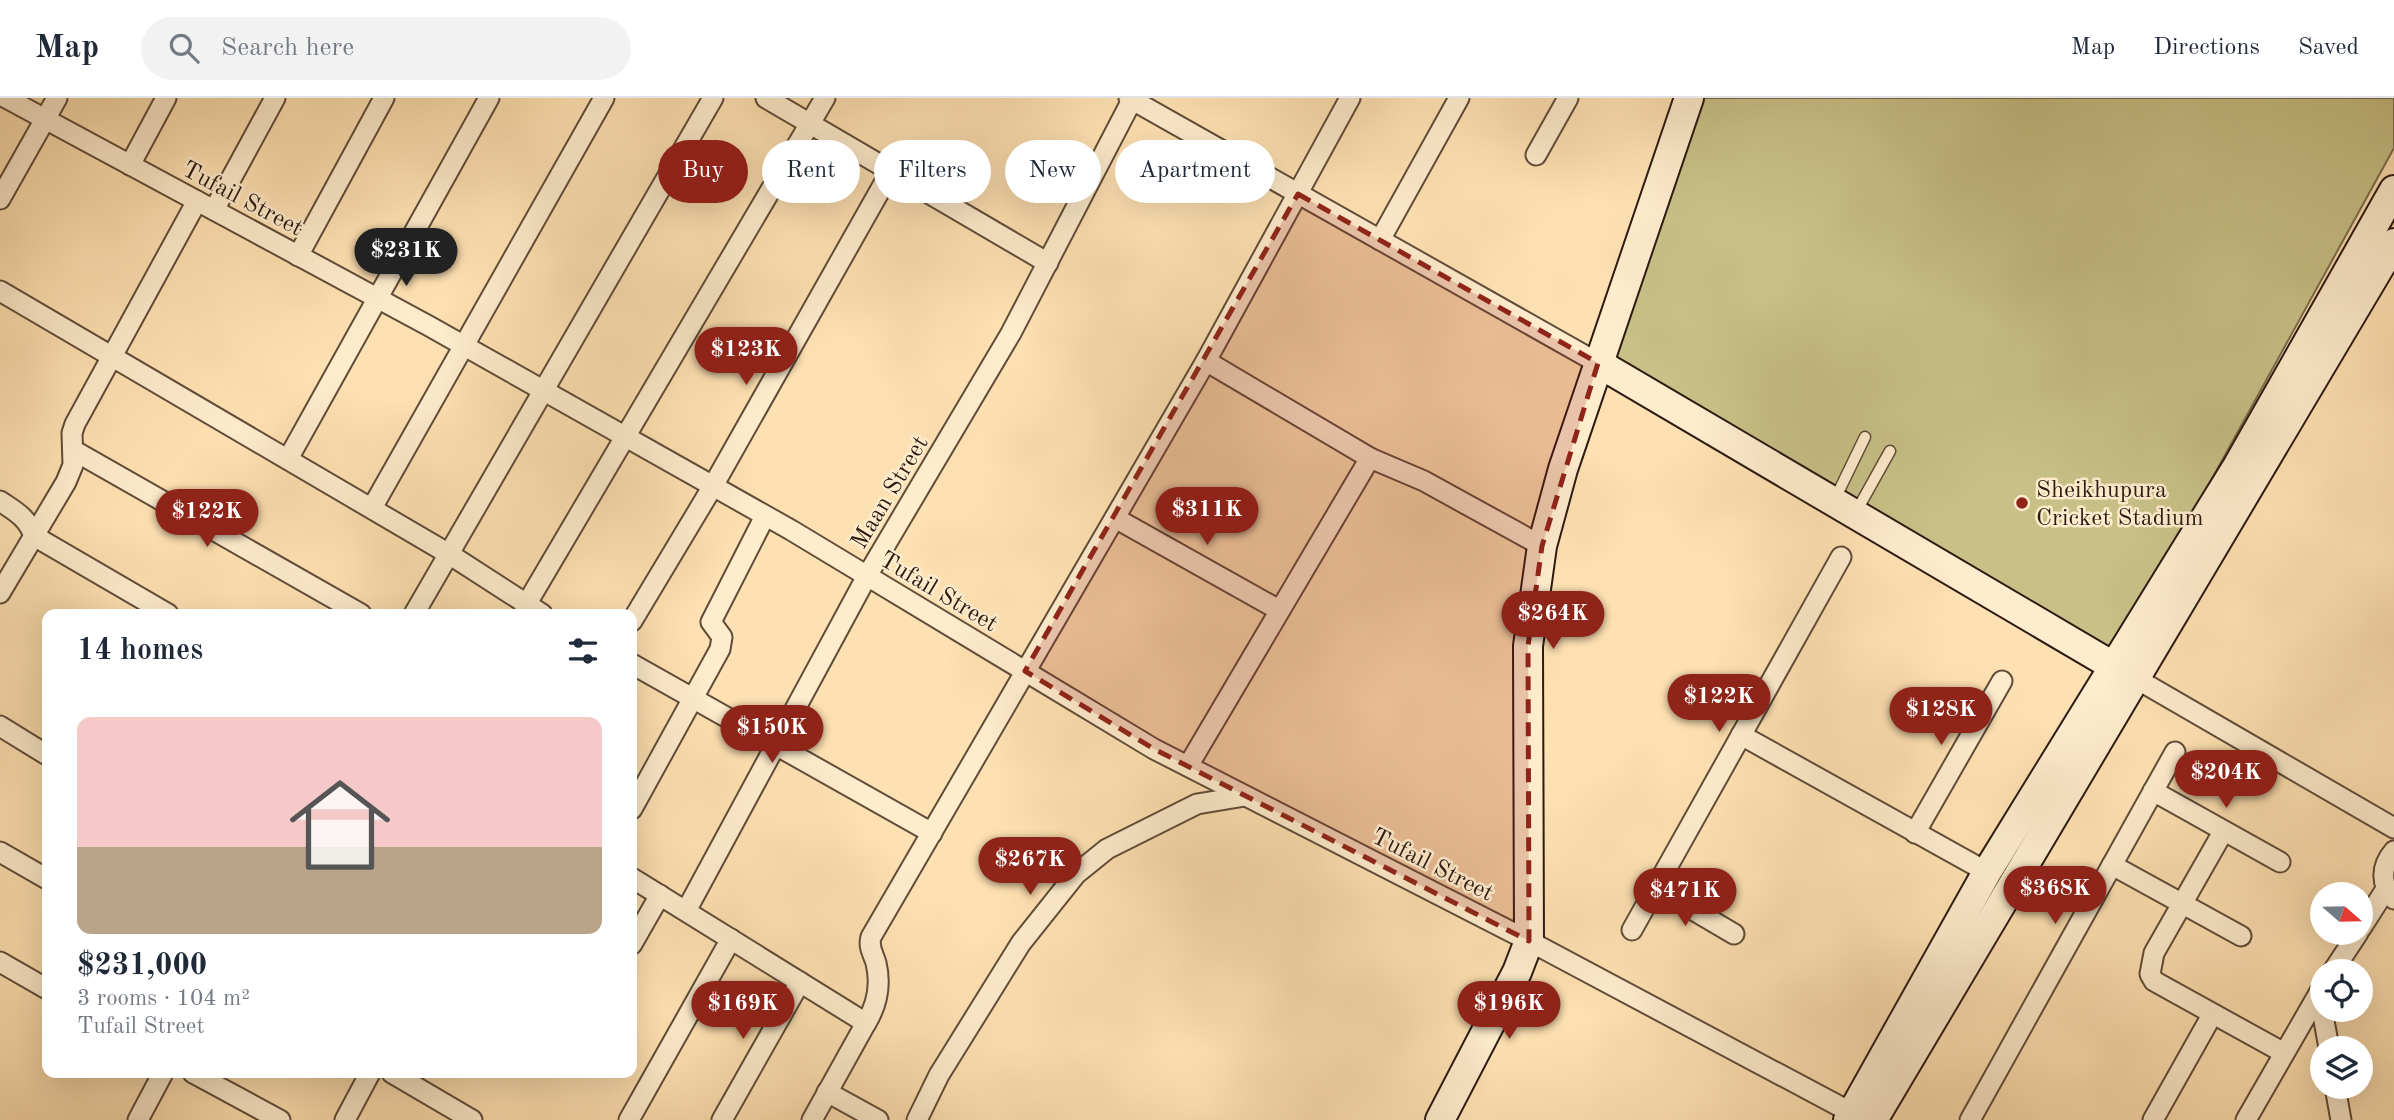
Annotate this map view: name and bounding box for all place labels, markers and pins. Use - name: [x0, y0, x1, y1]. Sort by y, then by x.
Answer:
- pin: $231K: [357, 228, 455, 288]
- pin: $123K: [697, 328, 795, 387]
- place label: Sheikhupura Cricket Stadium: [2036, 479, 2204, 531]
- pin: $311K: [1158, 488, 1256, 547]
- pin: $122K: [158, 490, 256, 549]
- marker: Sheikhupura Cricket Stadium: [2014, 495, 2030, 511]
- pin: $264K: [1504, 592, 1602, 651]
- pin: $122K: [1670, 674, 1768, 734]
- pin: $128K: [1892, 688, 1990, 747]
- pin: $150K: [723, 706, 821, 765]
- pin: $204K: [2177, 750, 2275, 810]
- pin: $267K: [981, 838, 1079, 897]
- pin: $368K: [2006, 866, 2104, 926]
- pin: $471K: [1636, 868, 1734, 928]
- pin: $169K: [694, 982, 792, 1041]
- pin: $196K: [1460, 982, 1558, 1041]

